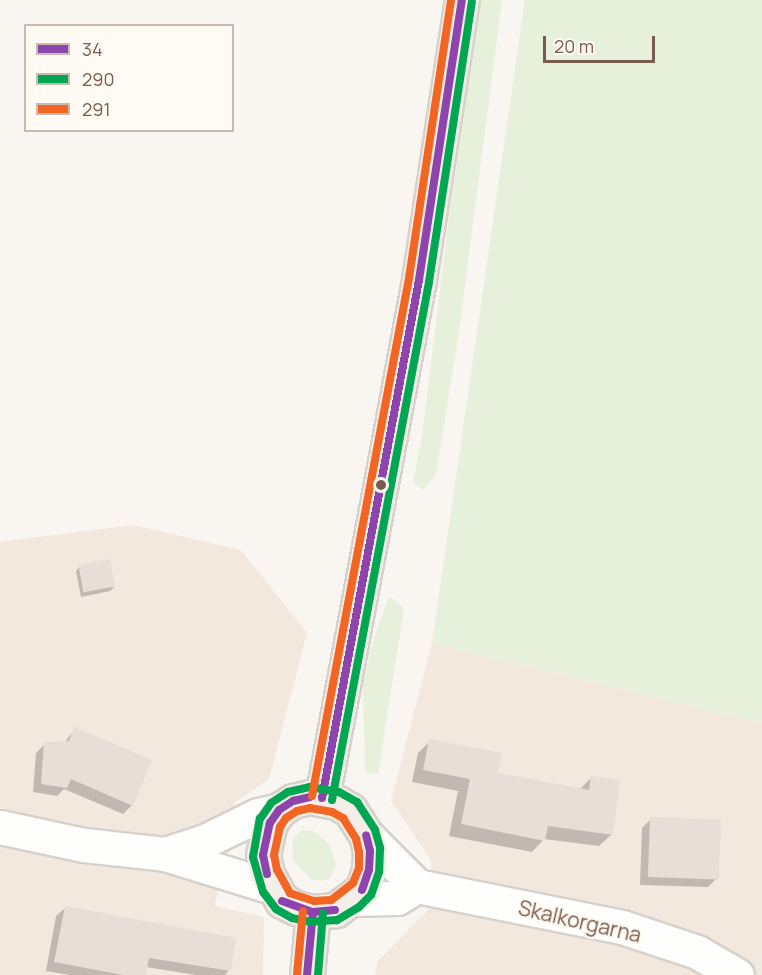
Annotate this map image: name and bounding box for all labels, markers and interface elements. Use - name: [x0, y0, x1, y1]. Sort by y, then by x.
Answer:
- legend: [24, 24, 234, 132]
- scale bar: [546, 24, 658, 62]
- text: 20 m: [554, 34, 594, 58]
- text: 34: [82, 37, 103, 61]
- text: 290: [82, 67, 114, 91]
- text: 291: [82, 97, 110, 121]
- unlabelled marker: [375, 479, 387, 491]
- street label: Skalkorgarna: [516, 895, 644, 947]

